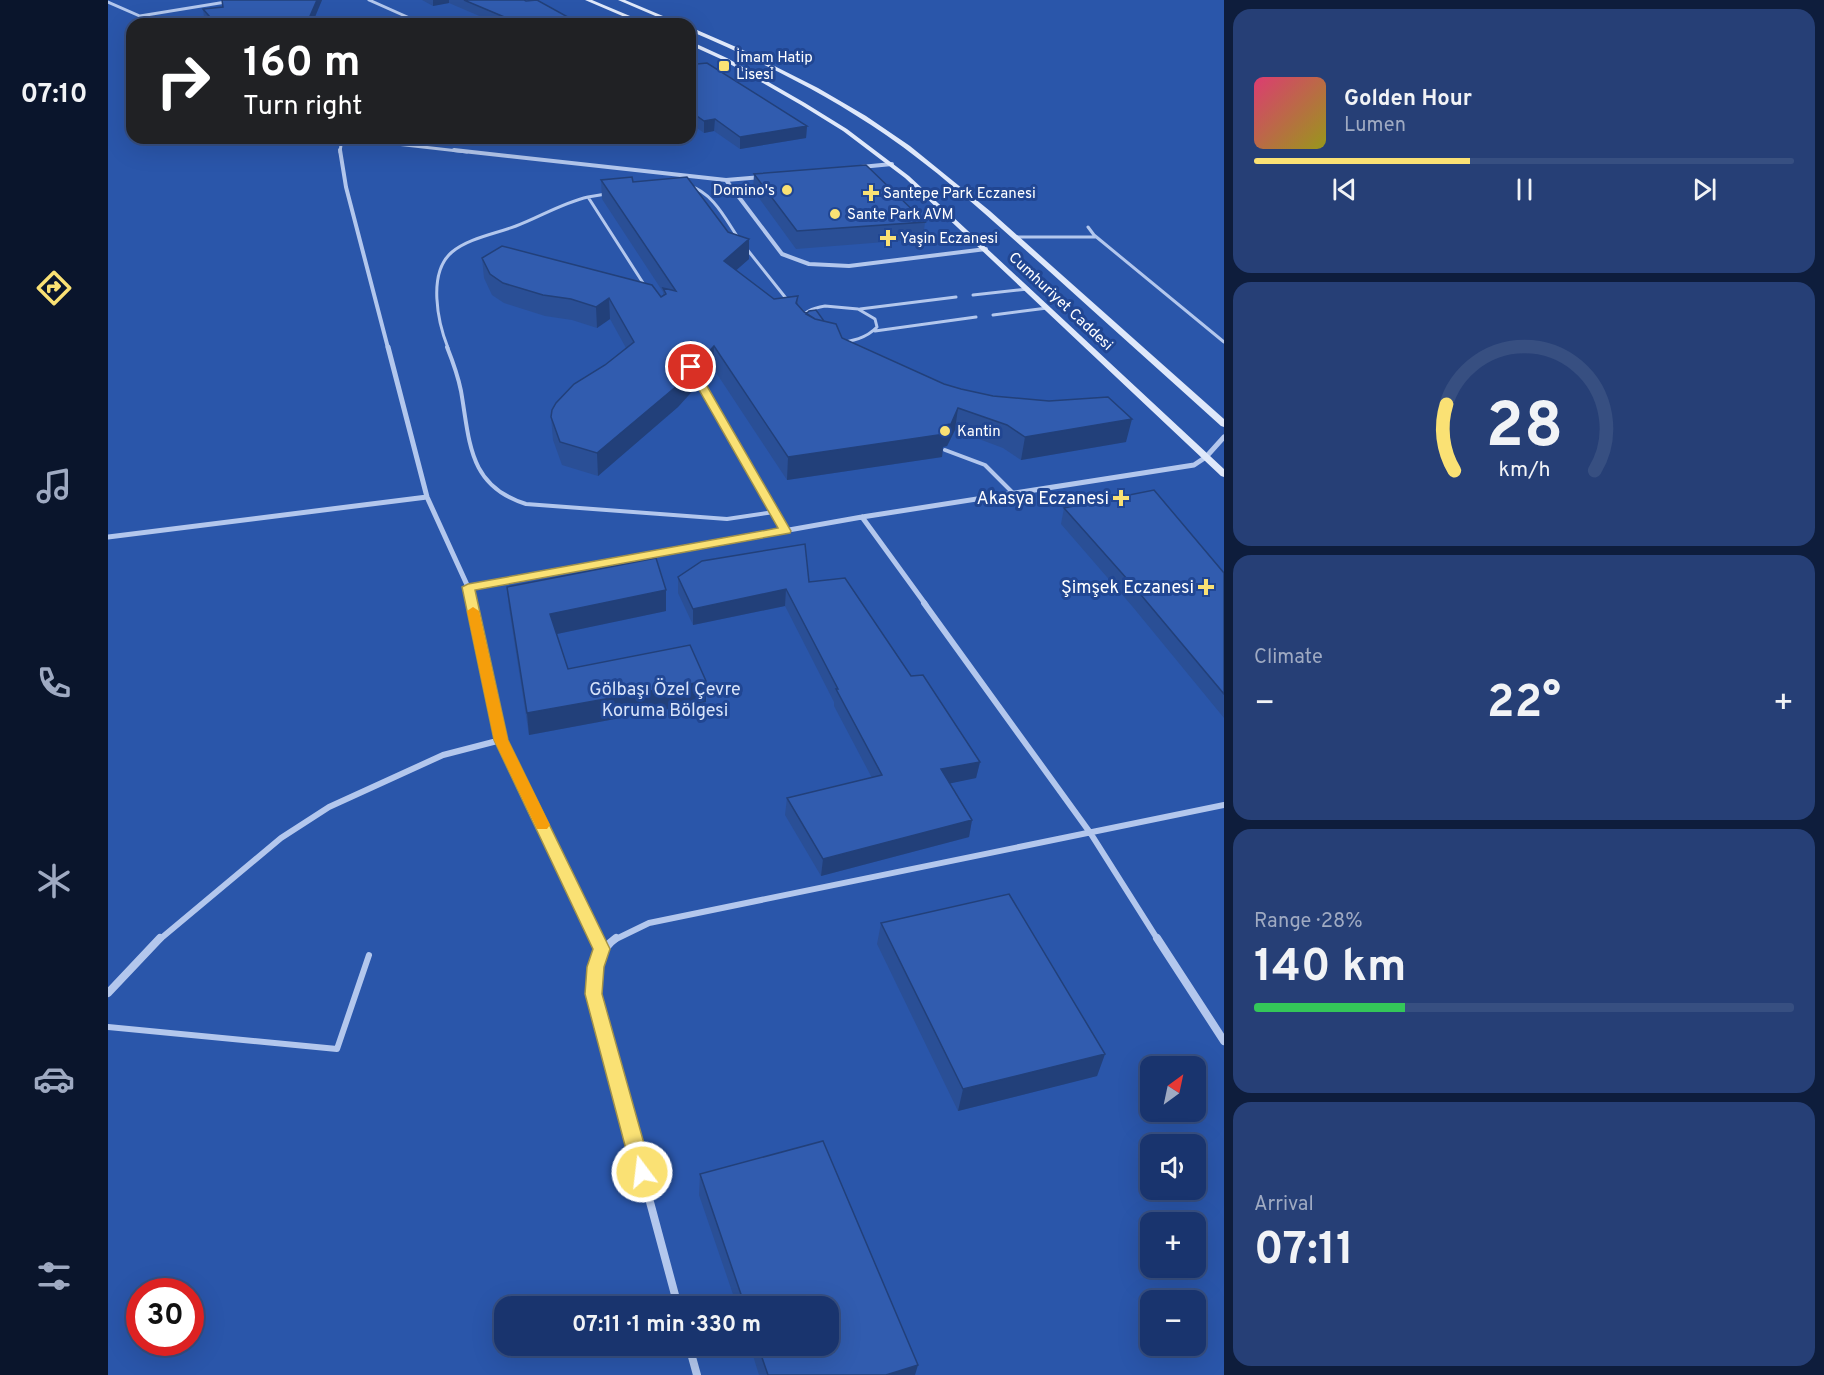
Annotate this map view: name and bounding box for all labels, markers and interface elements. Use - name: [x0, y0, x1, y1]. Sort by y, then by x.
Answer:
- text: 160 m: [243, 38, 361, 91]
- icon: right: [144, 42, 222, 120]
- place label: İmam Hatip Lisesi: [736, 48, 813, 85]
- marker: İmam Hatip Lisesi: [717, 59, 731, 73]
- text: 07:10: [21, 78, 87, 112]
- text: Golden Hour: [1344, 86, 1472, 113]
- text: Turn right: [243, 90, 362, 124]
- text: Lumen: [1344, 113, 1406, 139]
- icon: previous: [1328, 173, 1361, 206]
- icon: pause: [1508, 173, 1541, 206]
- icon: next: [1688, 173, 1721, 206]
- place label: Domino's: [713, 182, 775, 201]
- marker: Domino's: [780, 183, 794, 197]
- place label: Santepe Park Eczanesi: [883, 185, 1036, 204]
- marker: Santepe Park Eczanesi: [864, 186, 878, 200]
- place label: Sante Park AVM: [847, 206, 954, 225]
- marker: Sante Park AVM: [828, 207, 842, 221]
- place label: Yaşin Eczanesi: [900, 230, 998, 249]
- marker: Yaşin Eczanesi: [881, 231, 895, 245]
- street label: Cumhuriyet Caddesi: [1004, 249, 1116, 355]
- icon: directions: [33, 267, 75, 309]
- pin: [665, 341, 716, 392]
- icon: arrive: [674, 350, 707, 383]
- text: 28: [1485, 390, 1563, 469]
- place label: Kantin: [957, 423, 1001, 442]
- marker: Kantin: [938, 424, 952, 438]
- text: km/h: [1498, 458, 1550, 485]
- icon: music: [33, 465, 75, 507]
- place label: Akasya Eczanesi: [977, 488, 1109, 511]
- marker: Akasya Eczanesi: [1114, 491, 1128, 505]
- place label: Şimşek Eczanesi: [1061, 577, 1194, 600]
- marker: Şimşek Eczanesi: [1199, 580, 1213, 594]
- text: Climate: [1254, 645, 1323, 671]
- icon: phone: [33, 662, 75, 704]
- text: 22°: [1487, 676, 1561, 733]
- park label: Gölbaşı Özel Çevre Koruma Bölgesi: [589, 677, 741, 723]
- text: −: [1254, 684, 1275, 726]
- text: +: [1773, 684, 1794, 726]
- icon: climate: [33, 860, 75, 902]
- text: Range · 28%: [1254, 909, 1363, 935]
- text: 140 km: [1254, 940, 1406, 997]
- north arrow: [1140, 1056, 1206, 1122]
- map controls: [1140, 1056, 1206, 1356]
- icon: car: [33, 1058, 75, 1100]
- button: sound: [1140, 1134, 1206, 1200]
- position arrow: [610, 1140, 674, 1204]
- text: Arrival: [1254, 1192, 1314, 1218]
- button: +: [1140, 1212, 1206, 1278]
- text: 07:11: [1254, 1223, 1354, 1280]
- icon: filters: [33, 1255, 75, 1297]
- speed limit sign: 30: [126, 1278, 204, 1356]
- button: −: [1140, 1290, 1206, 1356]
- text: 07:11 · 1 min · 330 m: [572, 1312, 761, 1339]

